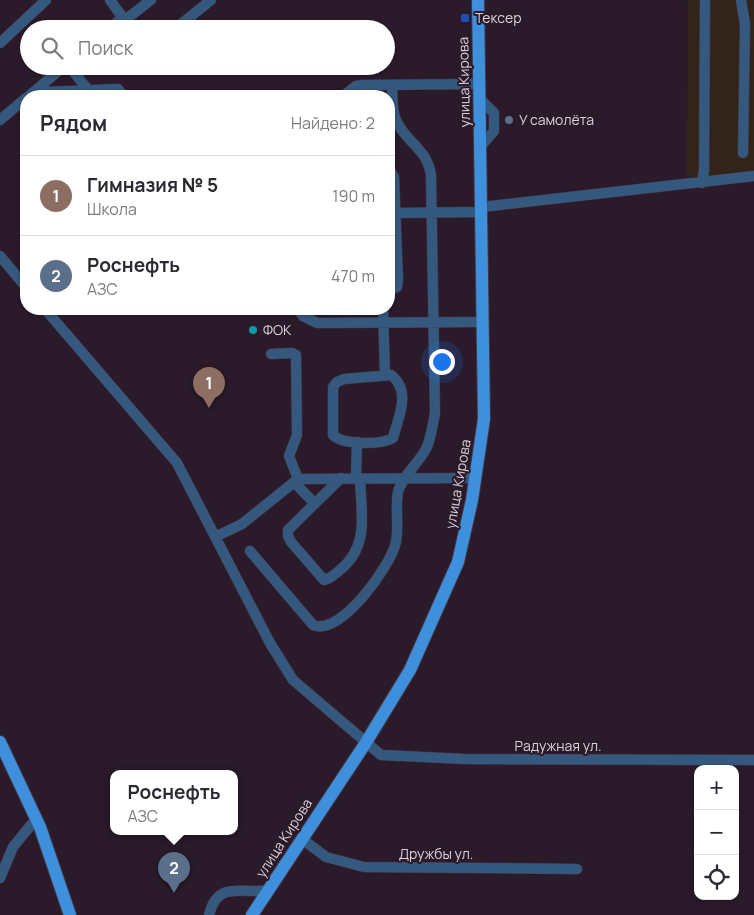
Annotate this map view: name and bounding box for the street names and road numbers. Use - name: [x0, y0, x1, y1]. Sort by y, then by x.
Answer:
- street label: улица Кирова: [453, 37, 474, 127]
- street label: улица Кирова: [440, 438, 475, 530]
- street label: Радужная ул.: [514, 736, 602, 755]
- street label: улица Кирова: [251, 795, 316, 881]
- street label: Дружбы ул.: [399, 844, 473, 863]

